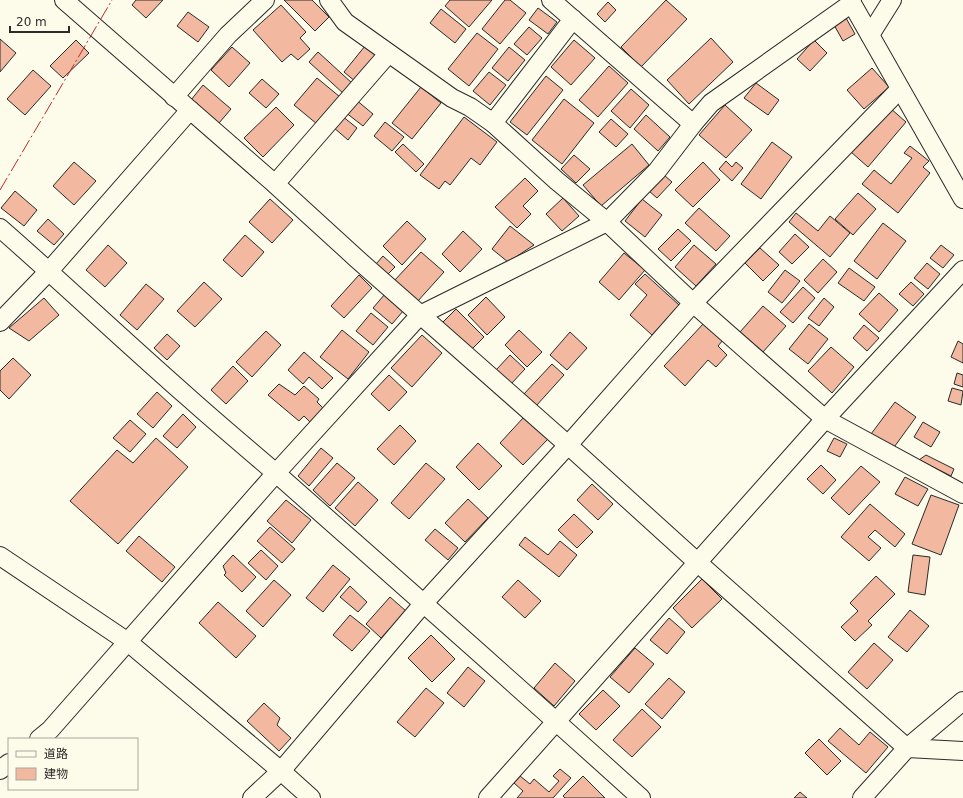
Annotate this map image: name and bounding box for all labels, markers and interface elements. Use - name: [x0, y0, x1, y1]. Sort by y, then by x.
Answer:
- scale bar: [10, 8, 69, 34]
- text: 20 m: [16, 15, 47, 29]
- legend: [8, 738, 138, 790]
- text: 道路: [44, 747, 68, 761]
- text: 建物: [44, 767, 68, 781]

